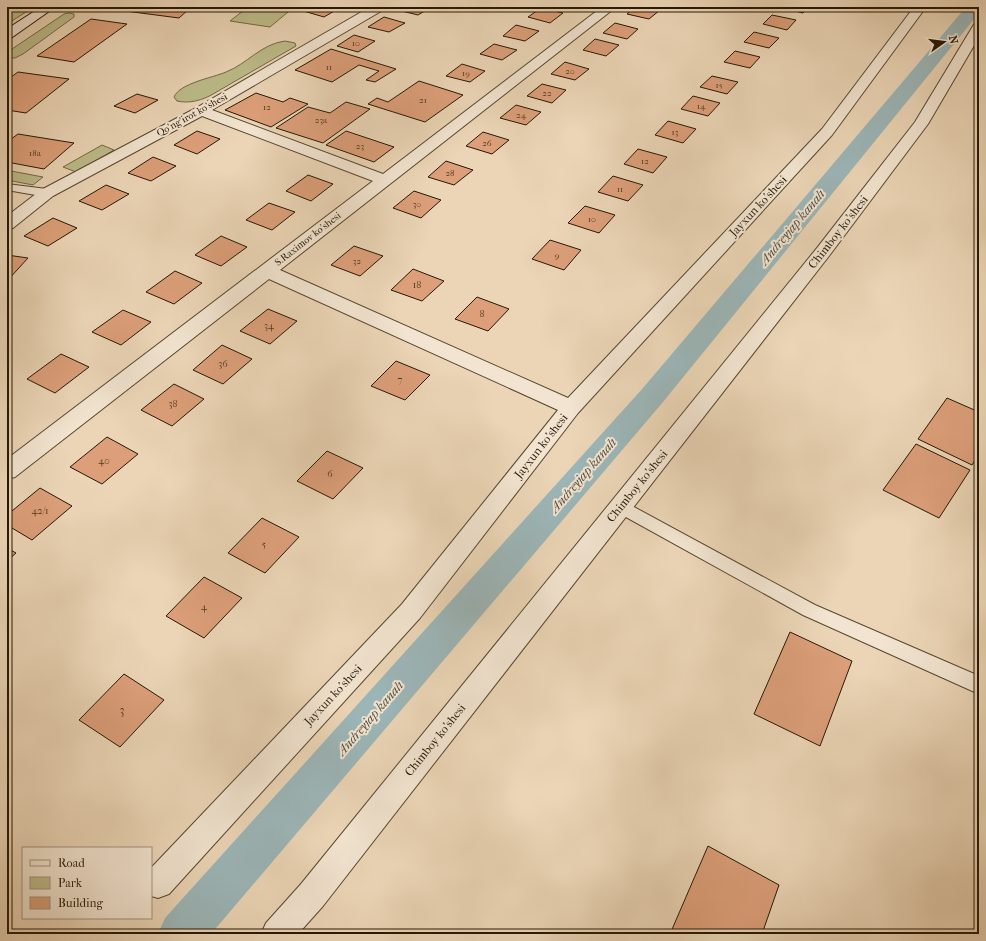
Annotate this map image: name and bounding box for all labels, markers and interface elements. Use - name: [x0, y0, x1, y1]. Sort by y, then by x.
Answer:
- north arrow: [924, 22, 964, 62]
- text: N: [946, 34, 961, 46]
- house number: 10: [352, 38, 360, 48]
- house number: 11: [326, 62, 332, 72]
- house number: 20: [565, 66, 575, 76]
- house number: 19: [462, 68, 470, 78]
- house number: 15: [715, 80, 723, 90]
- house number: 22: [542, 88, 552, 98]
- street label: Qo'ng'irot ko'shesi: [155, 91, 230, 139]
- house number: 21: [419, 95, 427, 105]
- house number: 14: [697, 101, 706, 111]
- house number: 12: [263, 102, 271, 112]
- house number: 24: [516, 110, 527, 120]
- house number: 23a: [315, 115, 328, 125]
- house number: 13: [672, 127, 679, 137]
- house number: 26: [482, 138, 492, 148]
- house number: 23: [356, 141, 364, 151]
- house number: 18a: [29, 148, 42, 158]
- house number: 12: [641, 156, 649, 166]
- house number: 28: [445, 168, 455, 178]
- street label: Jayxun ko'shesi: [726, 172, 790, 240]
- house number: 11: [617, 184, 623, 194]
- water label: Andreyjap kanalı: [755, 186, 828, 269]
- street label: Chimboy ko'shesi: [805, 192, 871, 271]
- house number: 30: [413, 199, 421, 209]
- street label: S.Raximov ko'shesi: [273, 209, 343, 269]
- house number: 10: [588, 214, 596, 224]
- house number: 9: [555, 250, 560, 260]
- house number: 32: [353, 256, 362, 266]
- house number: 18: [413, 279, 421, 291]
- house number: 8: [479, 308, 485, 320]
- house number: 34: [264, 320, 275, 332]
- house number: 36: [218, 358, 228, 370]
- house number: 7: [398, 374, 403, 386]
- house number: 38: [168, 398, 178, 410]
- street label: Jayxun ko'shesi: [511, 411, 571, 482]
- water label: Andreyjap kanalı: [545, 435, 619, 517]
- street label: Chimboy ko'shesi: [604, 447, 671, 525]
- house number: 40: [98, 455, 110, 467]
- house number: 6: [327, 468, 333, 480]
- house number: 42/1: [31, 505, 49, 517]
- house number: 5: [262, 539, 266, 551]
- house number: 4: [201, 601, 208, 613]
- street label: Jayxun ko'shesi: [301, 661, 365, 729]
- water label: Andreyjap kanalı: [332, 678, 406, 760]
- street label: Chimboy ko'shesi: [402, 701, 469, 779]
- house number: 3: [120, 703, 125, 717]
- legend: [22, 847, 152, 919]
- text: Road: [58, 856, 85, 870]
- text: Park: [58, 876, 83, 890]
- text: Building: [58, 896, 103, 910]

